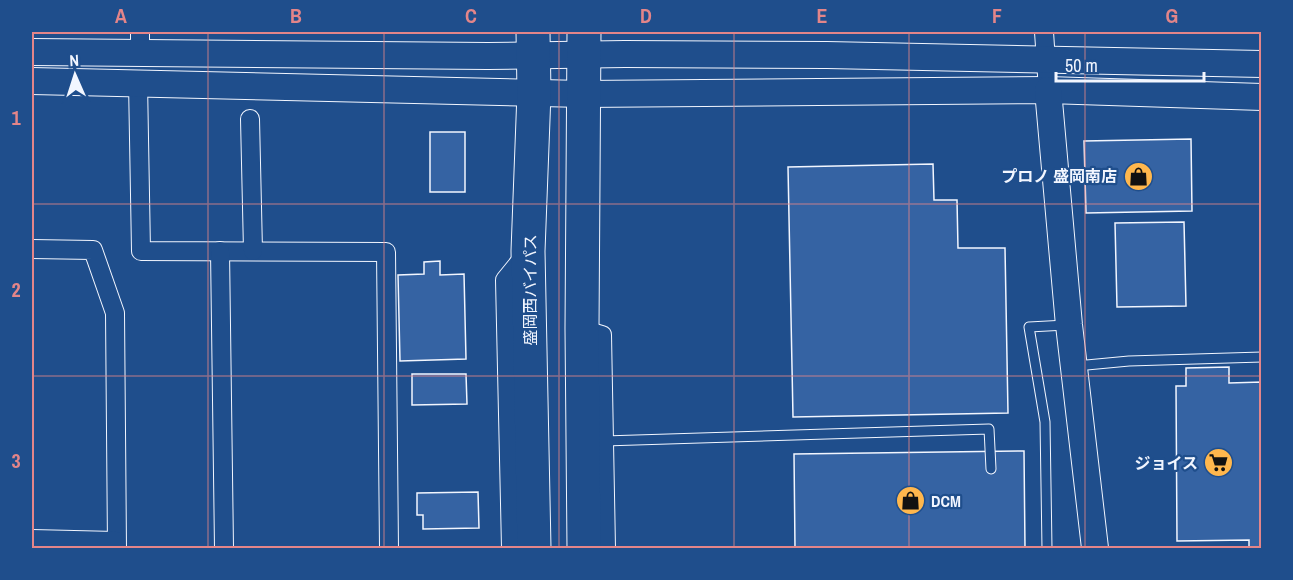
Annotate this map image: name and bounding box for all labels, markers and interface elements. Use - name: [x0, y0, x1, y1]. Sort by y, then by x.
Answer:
- text: A: [115, 2, 127, 29]
- text: B: [290, 2, 302, 29]
- text: C: [465, 2, 477, 29]
- text: D: [640, 2, 652, 29]
- text: E: [817, 2, 828, 29]
- text: F: [992, 2, 1002, 29]
- text: G: [1166, 2, 1178, 29]
- north arrow: [45, 45, 105, 105]
- scale bar: [1056, 45, 1204, 83]
- text: N: [69, 49, 80, 71]
- text: 50 m: [1065, 53, 1098, 78]
- text: 1: [11, 104, 21, 131]
- shop icon: プロノ 盛岡南店: [1122, 160, 1154, 192]
- place label: プロノ 盛岡南店: [1001, 165, 1117, 187]
- street label: 盛岡西バイパス: [519, 234, 541, 346]
- text: 2: [11, 276, 21, 303]
- text: 3: [11, 447, 21, 474]
- supermarket icon: ジョイス: [1203, 447, 1235, 479]
- place label: ジョイス: [1134, 452, 1198, 474]
- shop icon: DCM: [894, 485, 926, 517]
- place label: DCM: [931, 490, 961, 512]

